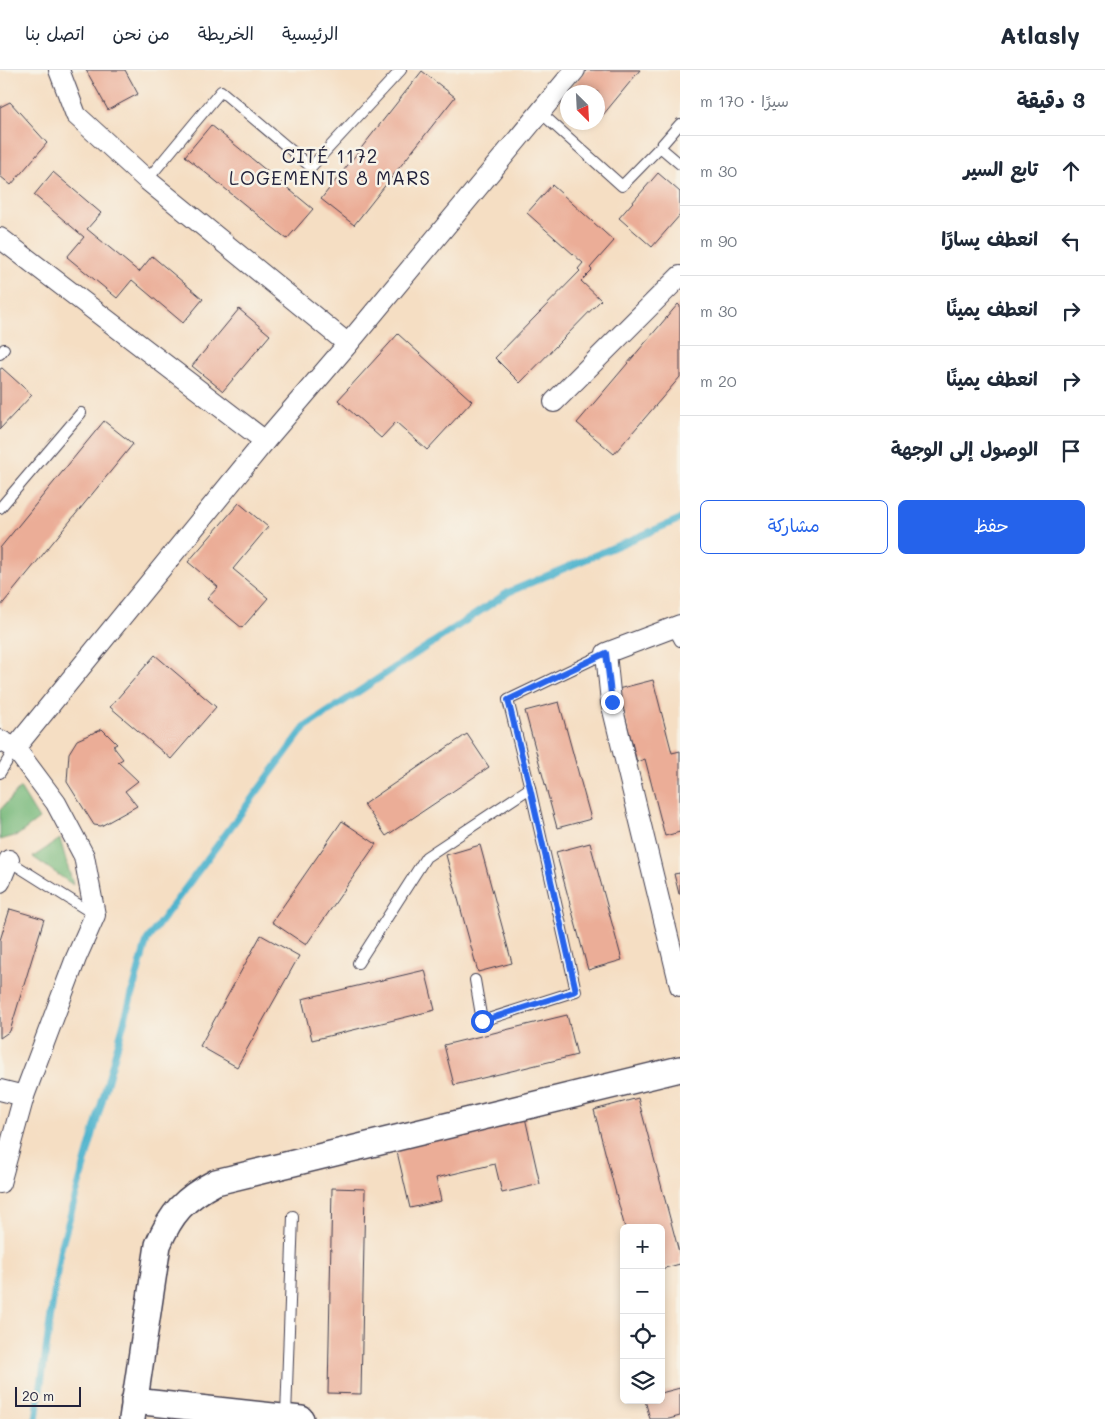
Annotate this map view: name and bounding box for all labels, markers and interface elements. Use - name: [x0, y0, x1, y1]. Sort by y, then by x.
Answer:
- text: Atlasly: [1000, 19, 1080, 50]
- text: اتصل بنا: [25, 21, 85, 45]
- text: من نحن: [113, 21, 170, 45]
- text: الخريطة: [198, 21, 254, 45]
- text: الرئيسية: [282, 21, 338, 45]
- north arrow: [560, 85, 605, 130]
- text: 3 دقيقة: [1016, 86, 1085, 113]
- text: سيرًا · 170 m: [700, 90, 789, 111]
- district label: CITÉ 1172 LOGEMENTS 8 MARS: [229, 143, 431, 190]
- text: تابع السير: [963, 156, 1038, 181]
- icon: ahead: [1057, 157, 1085, 185]
- text: 30 m: [700, 160, 737, 181]
- text: انعطف يسارًا: [941, 226, 1038, 251]
- icon: left: [1057, 227, 1085, 255]
- text: 90 m: [700, 230, 737, 251]
- text: انعطف يمينًا: [946, 296, 1038, 321]
- icon: right: [1057, 297, 1085, 325]
- text: 30 m: [700, 300, 737, 321]
- text: انعطف يمينًا: [946, 366, 1038, 391]
- icon: right: [1057, 367, 1085, 395]
- text: 20 m: [700, 370, 737, 391]
- text: الوصول إلى الوجهة: [891, 436, 1038, 461]
- icon: arrive: [1057, 437, 1085, 465]
- button: مشاركة: [700, 500, 888, 554]
- button: حفظ: [898, 500, 1085, 554]
- route end: [601, 691, 624, 714]
- route start: [471, 1010, 494, 1033]
- map controls: [620, 1224, 665, 1404]
- button: +: [620, 1224, 665, 1269]
- button: −: [620, 1269, 665, 1314]
- button: locate: [620, 1314, 665, 1359]
- button: layers: [620, 1359, 665, 1404]
- scale bar: [15, 1384, 81, 1407]
- text: 20 m: [22, 1386, 54, 1405]

